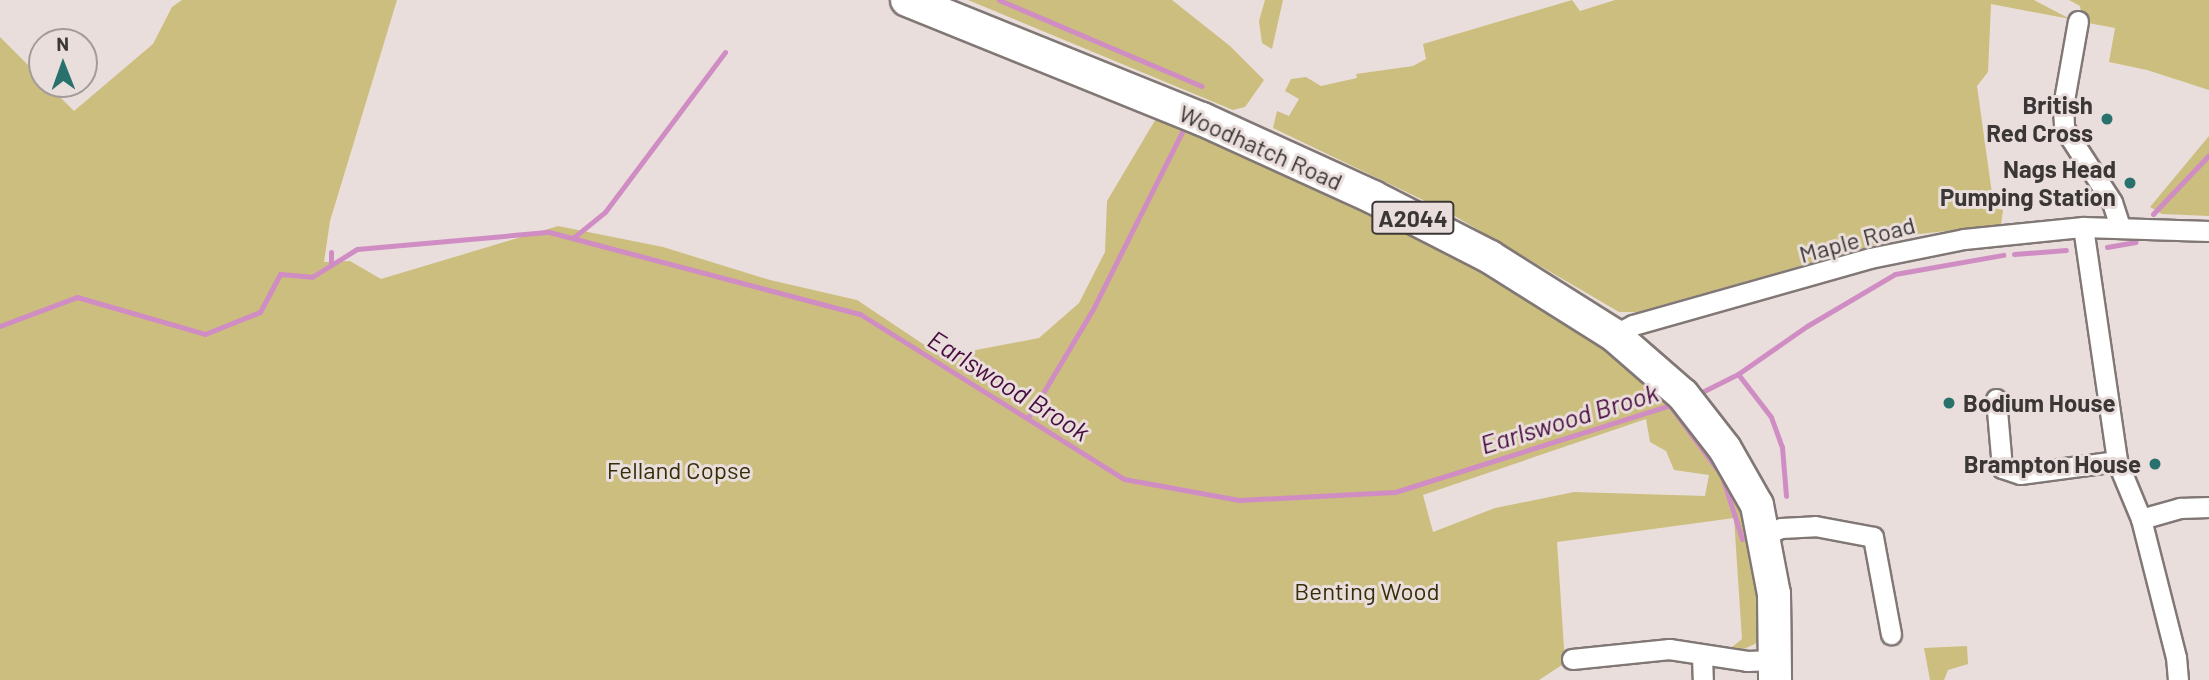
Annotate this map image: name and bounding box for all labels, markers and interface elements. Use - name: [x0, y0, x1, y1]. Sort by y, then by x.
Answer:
- north arrow: [28, 28, 98, 98]
- text: N: [56, 32, 69, 55]
- place label: British Red Cross: [1986, 91, 2093, 147]
- street label: Woodhatch Road: [1175, 98, 1347, 196]
- marker: British Red Cross: [2099, 111, 2115, 127]
- place label: Nags Head Pumping Station: [1940, 155, 2116, 211]
- marker: Nags Head Pumping Station: [2122, 175, 2138, 191]
- road number: A2044: [1371, 198, 1455, 238]
- street label: Maple Road: [1796, 210, 1918, 268]
- water label: Earlswood Brook: [923, 323, 1095, 447]
- water label: Earlswood Brook: [1476, 376, 1662, 460]
- place label: Bodium House: [1963, 389, 2116, 417]
- marker: Bodium House: [1941, 395, 1957, 411]
- place label: Brampton House: [1964, 450, 2141, 478]
- park label: Felland Copse: [607, 456, 751, 484]
- marker: Brampton House: [2147, 456, 2163, 472]
- park label: Benting Wood: [1294, 577, 1440, 605]

